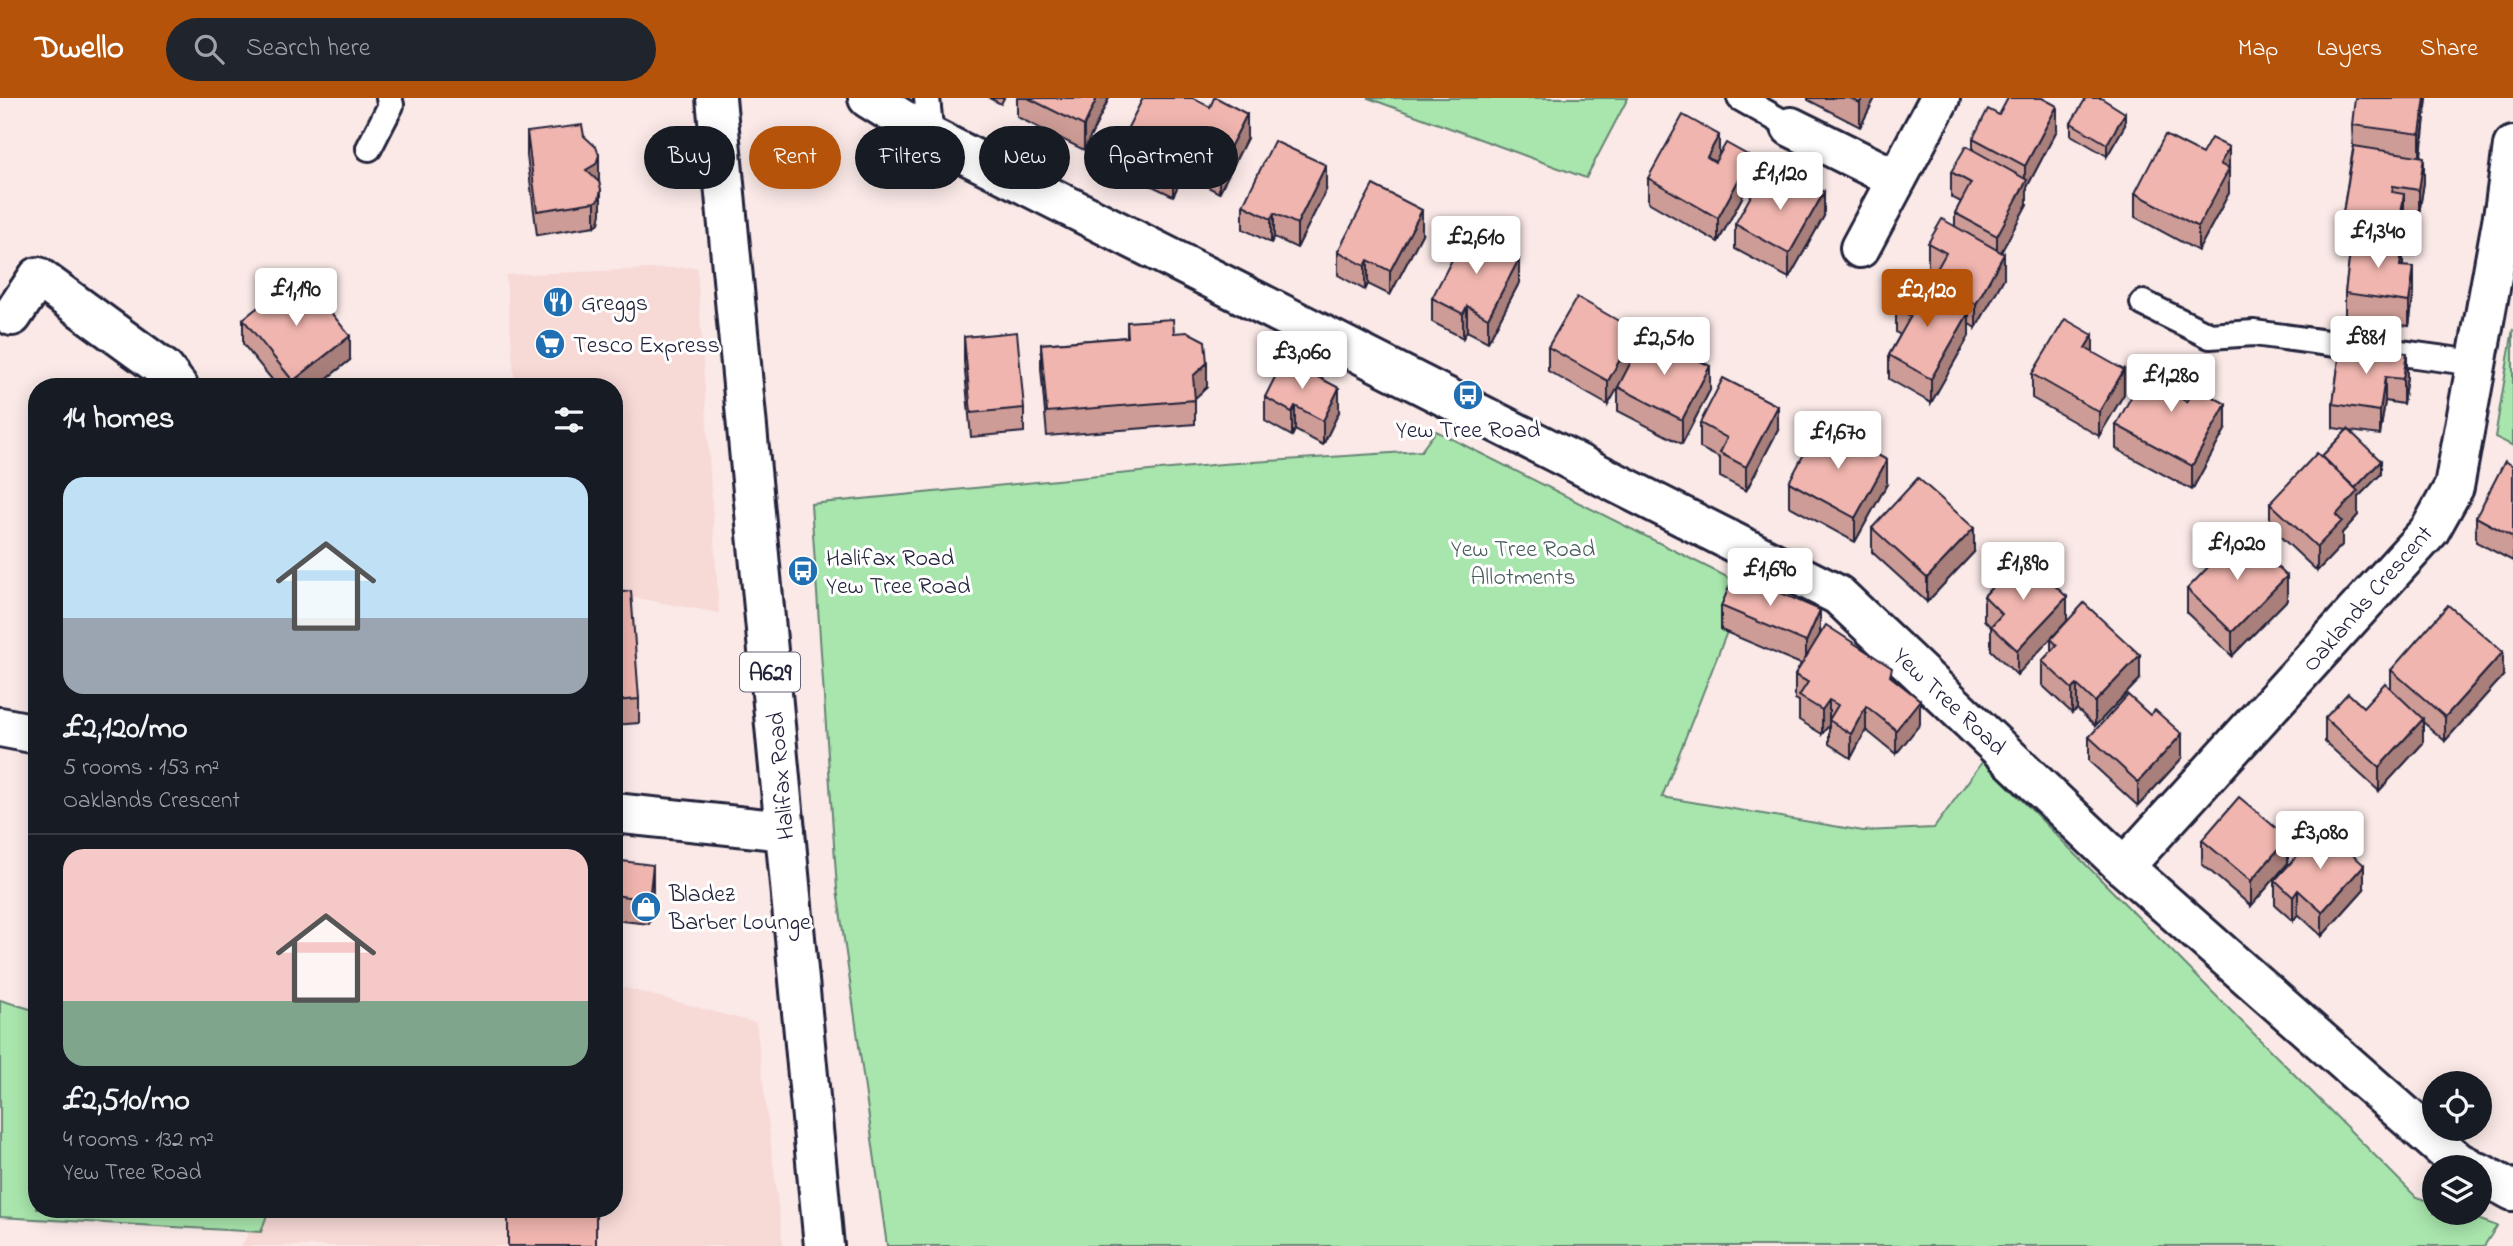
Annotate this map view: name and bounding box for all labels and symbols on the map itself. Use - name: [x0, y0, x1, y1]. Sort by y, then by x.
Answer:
- pin: £1,120: [1723, 152, 1837, 212]
- pin: £1,340: [2321, 211, 2435, 270]
- pin: £2,610: [1419, 216, 1533, 276]
- pin: £1,190: [239, 268, 353, 328]
- pin: £2,120: [1870, 270, 1984, 329]
- restaurant icon: Greggs: [541, 285, 575, 319]
- place label: Greggs: [581, 287, 648, 322]
- pin: £881: [2325, 316, 2407, 376]
- pin: £2,510: [1607, 317, 1721, 377]
- supermarket icon: Tesco Express: [533, 327, 567, 361]
- place label: Tesco Express: [573, 329, 720, 364]
- pin: £3,060: [1245, 331, 1359, 391]
- pin: £1,280: [2114, 354, 2228, 414]
- bus stop icon: Yew Tree Road: [1451, 378, 1485, 412]
- pin: £1,670: [1781, 412, 1895, 471]
- place label: Yew Tree Road: [1396, 414, 1541, 449]
- street label: Oaklands Crescent: [2295, 518, 2443, 681]
- pin: £1,020: [2180, 522, 2294, 582]
- park label: Yew Tree Road Allotments: [1451, 533, 1596, 596]
- place label: Halifax Road Yew Tree Road: [826, 542, 971, 605]
- pin: £1,890: [1966, 542, 2080, 602]
- pin: £1,690: [1713, 548, 1827, 608]
- bus stop icon: Halifax Road Yew Tree Road: [786, 554, 820, 588]
- street label: Yew Tree Road: [1884, 641, 2013, 765]
- road number: A629: [740, 652, 800, 692]
- street label: Halifax Road: [759, 710, 806, 841]
- pin: £3,080: [2263, 812, 2377, 871]
- place label: Bladez Barber Lounge: [668, 878, 811, 941]
- shop icon: Bladez Barber Lounge: [629, 890, 663, 924]

